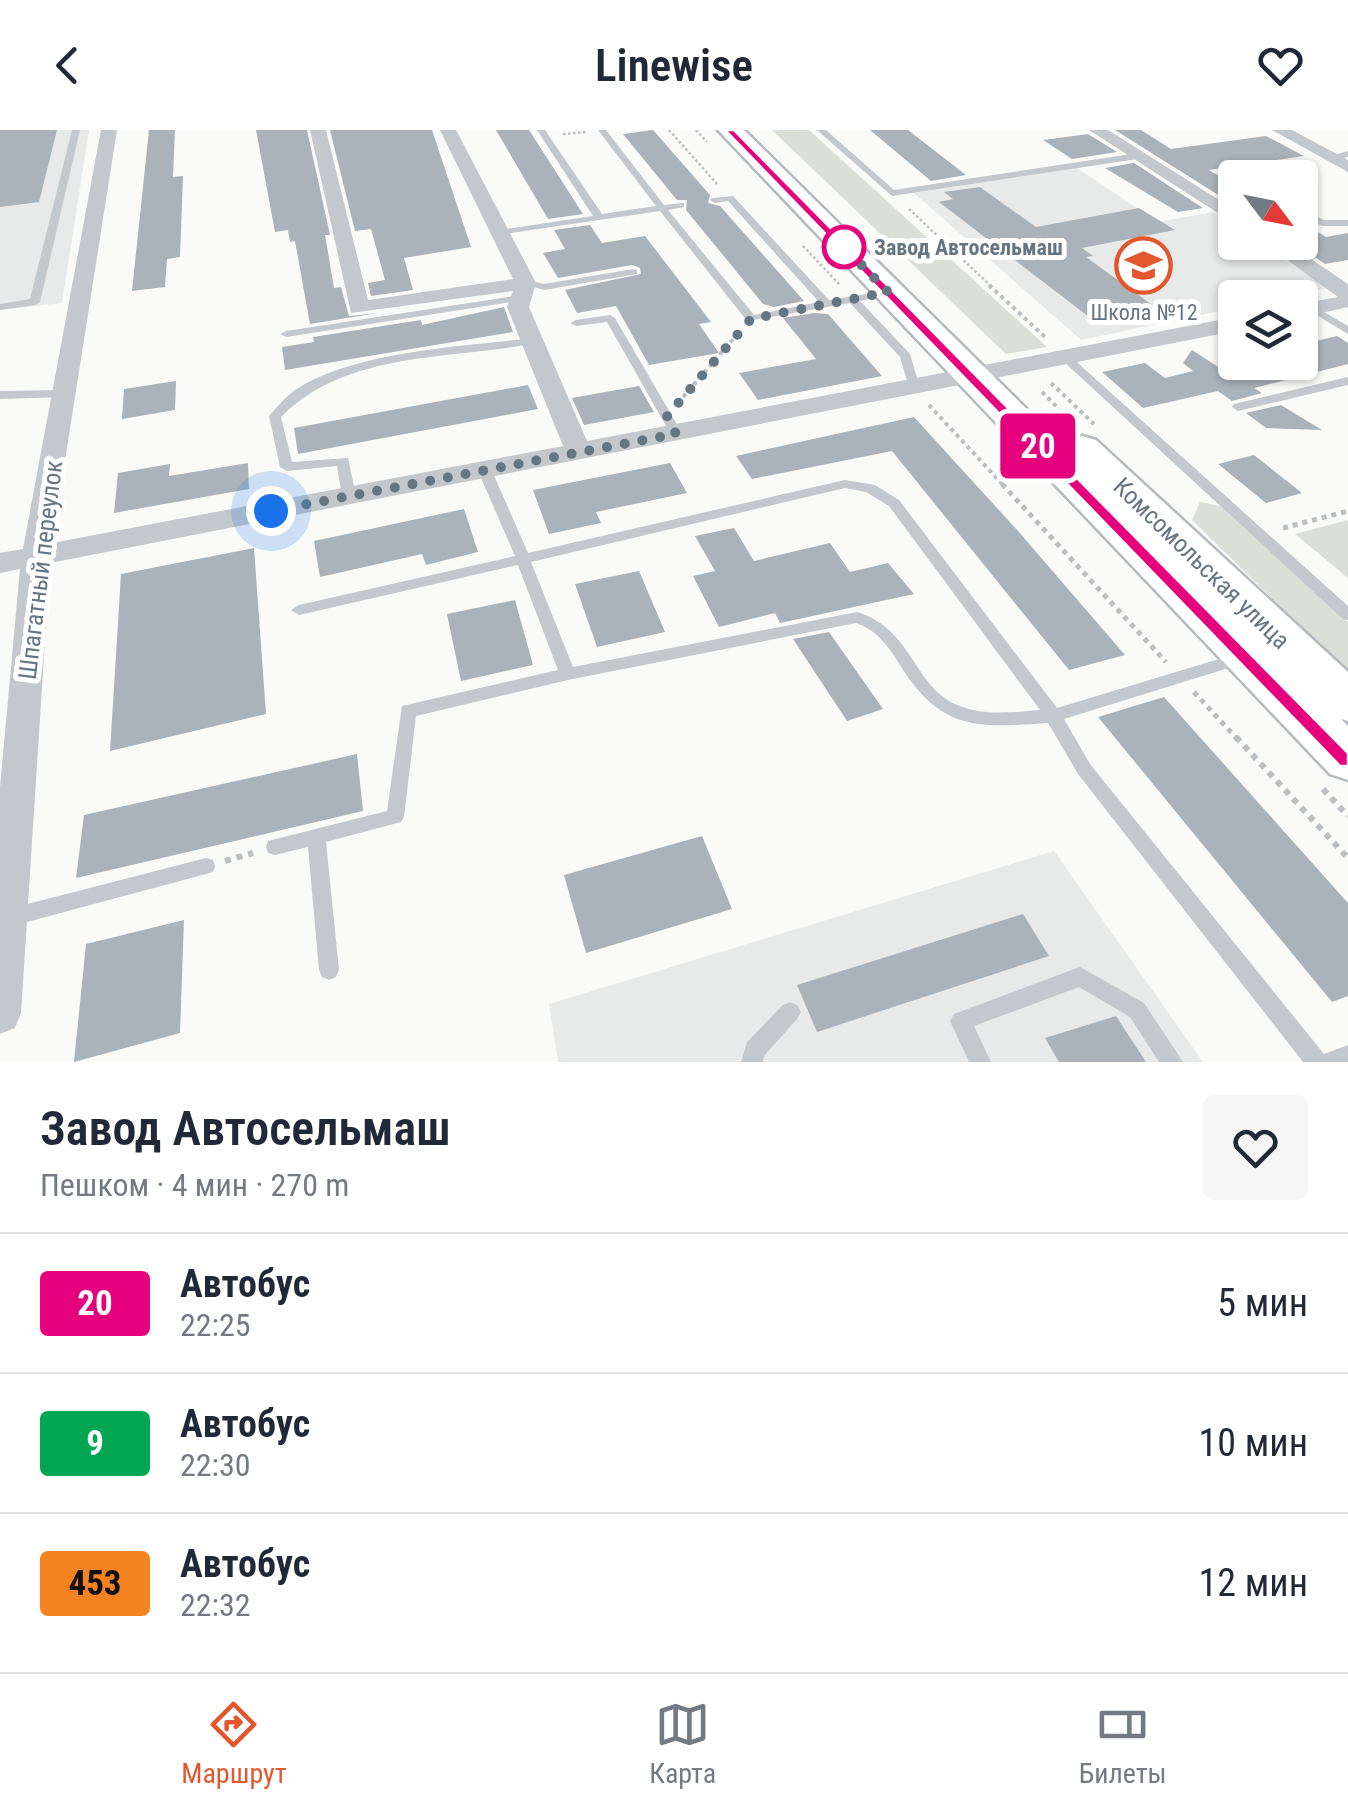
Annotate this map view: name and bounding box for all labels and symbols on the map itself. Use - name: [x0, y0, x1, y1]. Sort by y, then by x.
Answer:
- north arrow: [1218, 160, 1318, 260]
- marker: Завод Автосельмаш: [823, 226, 865, 268]
- place label: Завод Автосельмаш: [874, 235, 1063, 260]
- school or university icon: Школа №12: [1114, 235, 1174, 295]
- place label: Школа №12: [1090, 300, 1198, 325]
- line badge: 20: [993, 414, 1083, 478]
- street label: Шпагатный переулок: [13, 459, 68, 681]
- street label: Комсомольская улица: [1108, 472, 1296, 655]
- your location: [246, 486, 296, 536]

